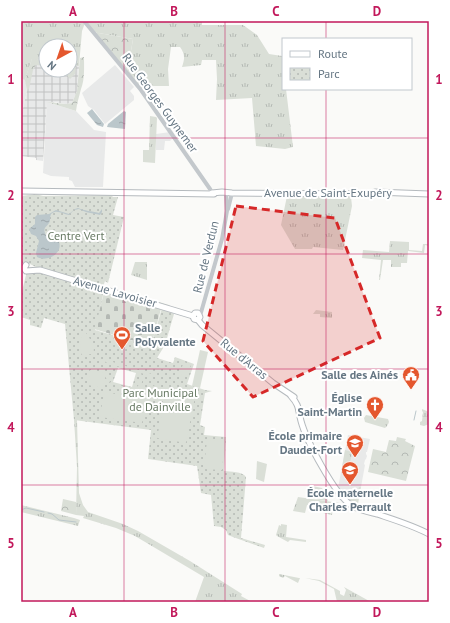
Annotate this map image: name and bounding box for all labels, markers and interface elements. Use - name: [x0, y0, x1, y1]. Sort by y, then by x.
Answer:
- text: A: [69, 3, 77, 20]
- text: B: [170, 3, 178, 20]
- text: C: [272, 3, 280, 20]
- text: D: [373, 3, 381, 20]
- north arrow: [38, 38, 78, 78]
- legend: [282, 38, 412, 90]
- text: Route: [318, 46, 348, 61]
- street label: Rue Georges Guynemer: [119, 50, 202, 155]
- text: N: [44, 58, 59, 73]
- text: Parc: [318, 66, 340, 81]
- text: 1: [7, 71, 15, 88]
- text: 1: [435, 71, 443, 88]
- street label: Avenue de Saint-Exupéry: [264, 185, 392, 200]
- text: 2: [7, 187, 15, 204]
- text: 2: [435, 187, 443, 204]
- street label: Rue de Verdun: [189, 219, 222, 295]
- park label: Centre Vert: [48, 228, 104, 243]
- street label: Avenue Lavoisier: [72, 272, 159, 311]
- text: 3: [7, 303, 15, 320]
- text: 3: [435, 303, 443, 320]
- place label: Salle Polyvalente: [135, 320, 196, 349]
- sports icon: Salle Polyvalente: [112, 325, 132, 350]
- street label: Rue d'Arras: [218, 335, 271, 382]
- public building icon: Salle des Ainés: [401, 365, 421, 390]
- place label: Salle des Ainés: [321, 367, 398, 382]
- park label: Parc Municipal de Dainville: [123, 385, 198, 414]
- place label: Église Saint-Martin: [298, 390, 362, 419]
- church icon: Église Saint-Martin: [365, 395, 385, 420]
- text: 4: [7, 419, 15, 436]
- text: 4: [435, 419, 443, 436]
- place label: École primaire Daudet-Fort: [269, 428, 343, 457]
- school or university icon: École primaire Daudet-Fort: [345, 433, 365, 458]
- school or university icon: École maternelle Charles Perrault: [340, 460, 360, 485]
- place label: École maternelle Charles Perrault: [307, 485, 393, 514]
- text: 5: [7, 535, 15, 552]
- text: 5: [435, 535, 443, 552]
- text: A: [69, 604, 77, 621]
- text: B: [170, 604, 178, 621]
- text: C: [272, 604, 280, 621]
- text: D: [373, 604, 381, 621]

